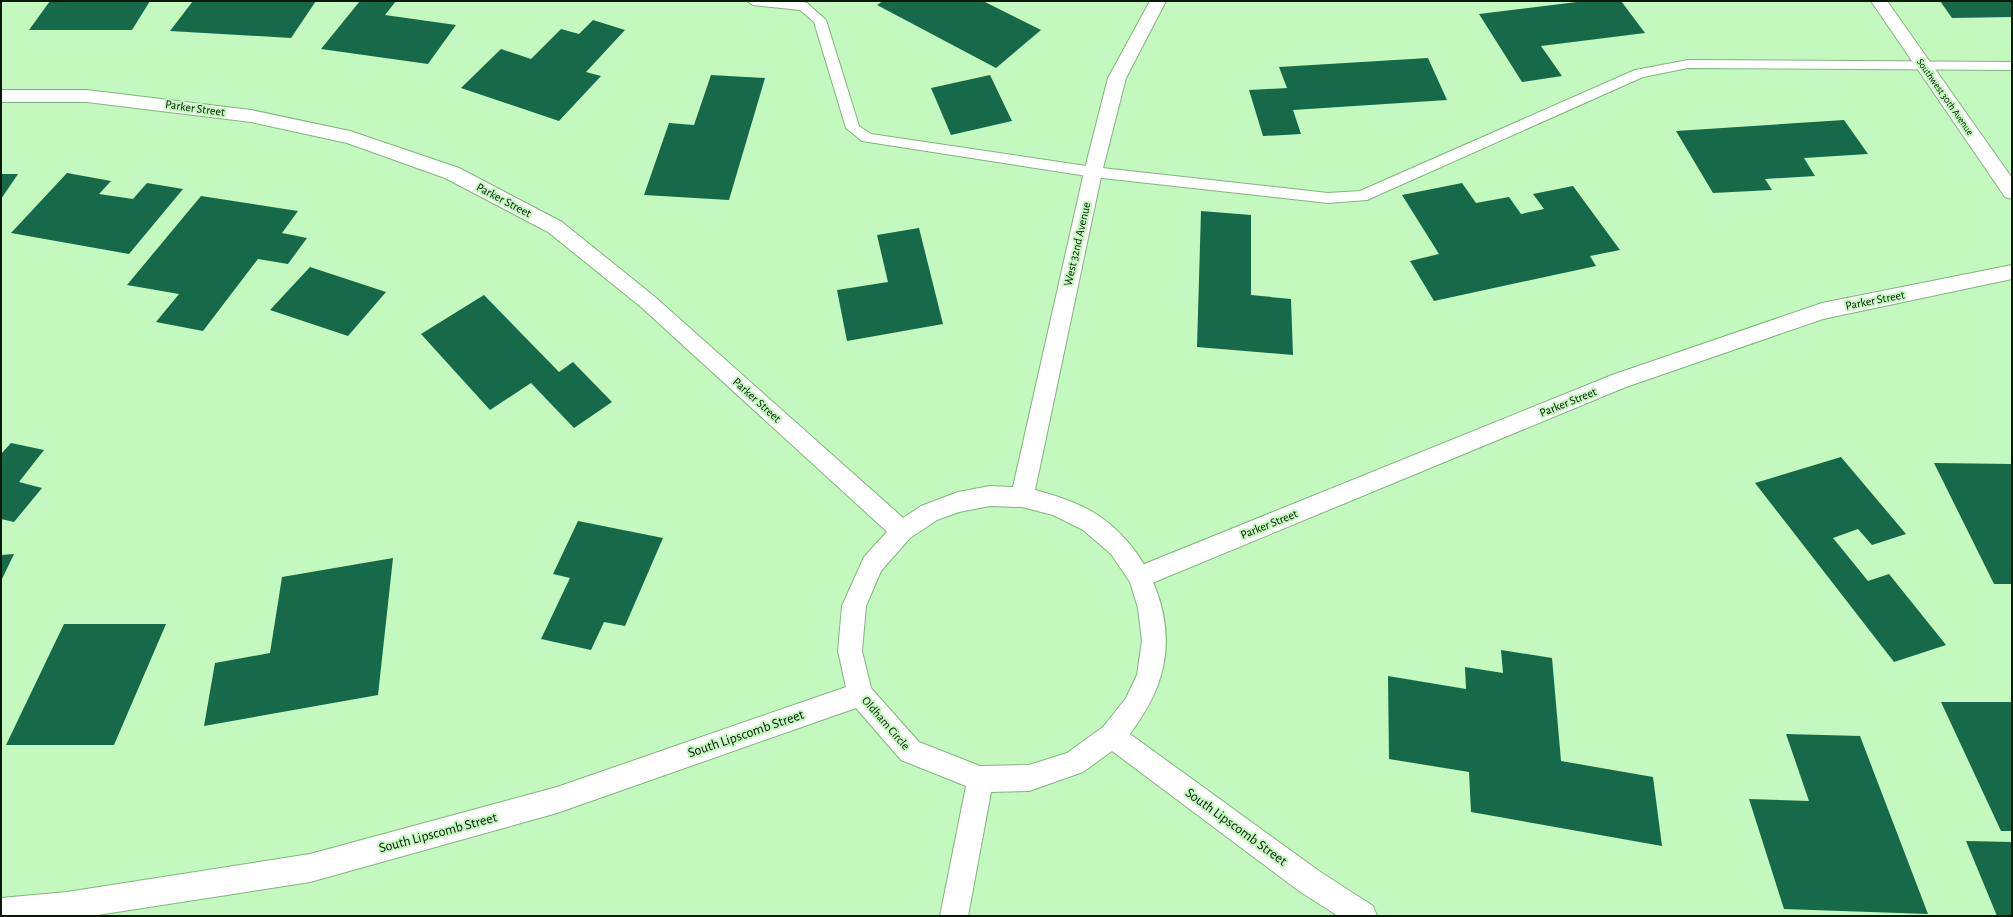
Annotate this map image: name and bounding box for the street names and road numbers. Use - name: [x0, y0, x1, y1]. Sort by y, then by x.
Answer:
- street label: Southwest 30th Avenue: [1915, 57, 1975, 137]
- street label: Parker Street: [164, 98, 226, 118]
- street label: Parker Street: [475, 181, 534, 219]
- street label: West 32nd Avenue: [1062, 201, 1092, 287]
- street label: Parker Street: [1844, 288, 1906, 312]
- street label: Parker Street: [731, 375, 783, 425]
- street label: Parker Street: [1538, 385, 1598, 419]
- street label: Parker Street: [1239, 507, 1299, 541]
- street label: Oldham Circle: [860, 694, 912, 752]
- street label: South Lipscomb Street: [686, 707, 806, 760]
- street label: South Lipscomb Street: [1183, 786, 1290, 869]
- street label: South Lipscomb Street: [377, 810, 499, 856]

